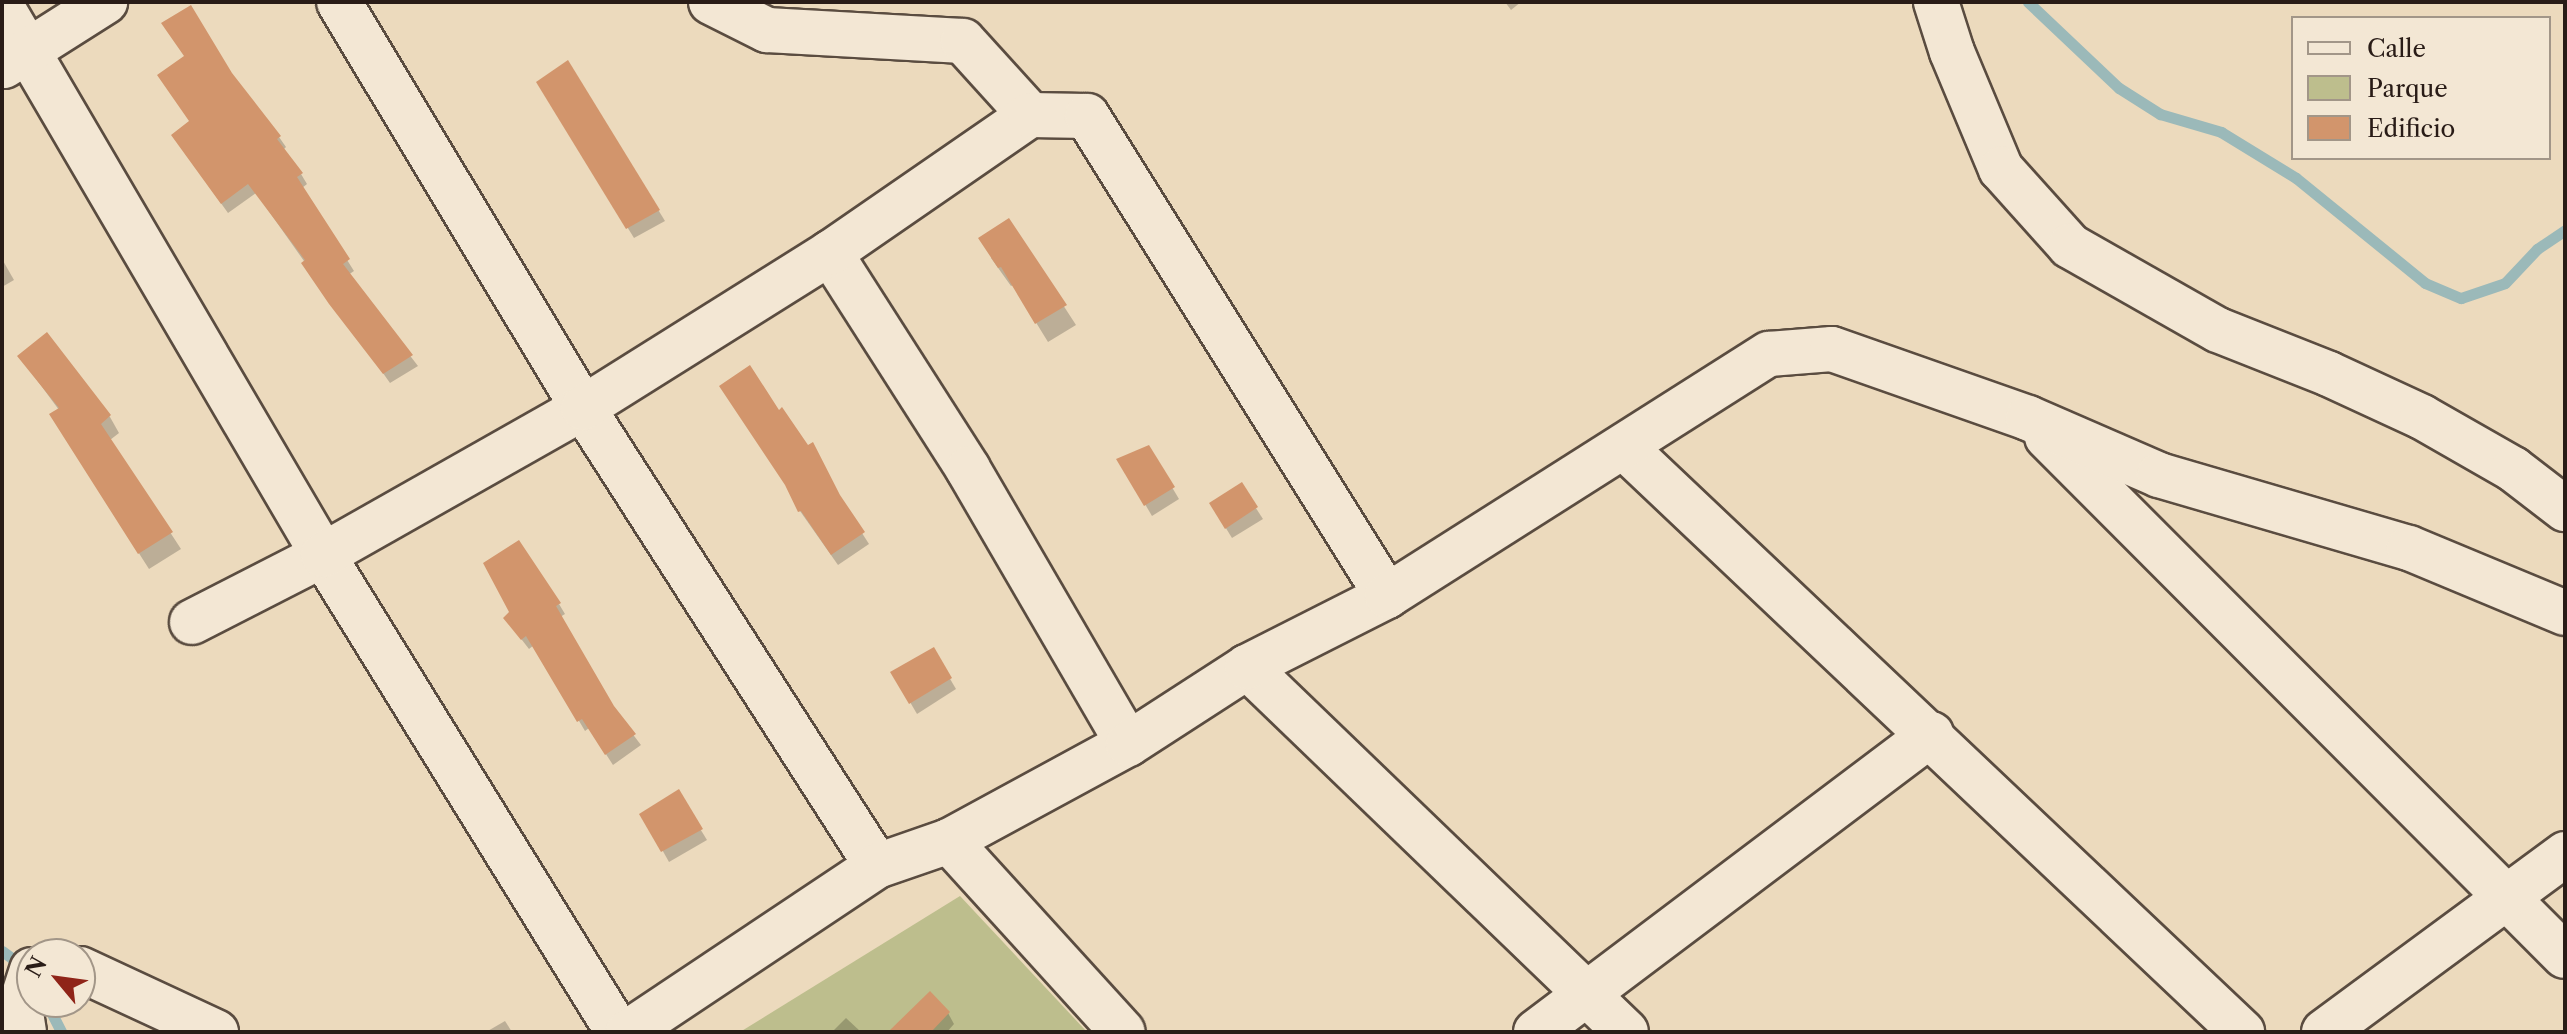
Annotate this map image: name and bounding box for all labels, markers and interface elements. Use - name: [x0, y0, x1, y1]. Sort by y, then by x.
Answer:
- legend: [2291, 16, 2551, 160]
- text: Calle: [2367, 34, 2426, 63]
- text: Parque: [2367, 74, 2448, 103]
- text: Edificio: [2367, 114, 2455, 143]
- north arrow: [16, 938, 96, 1018]
- text: N: [20, 952, 53, 982]

